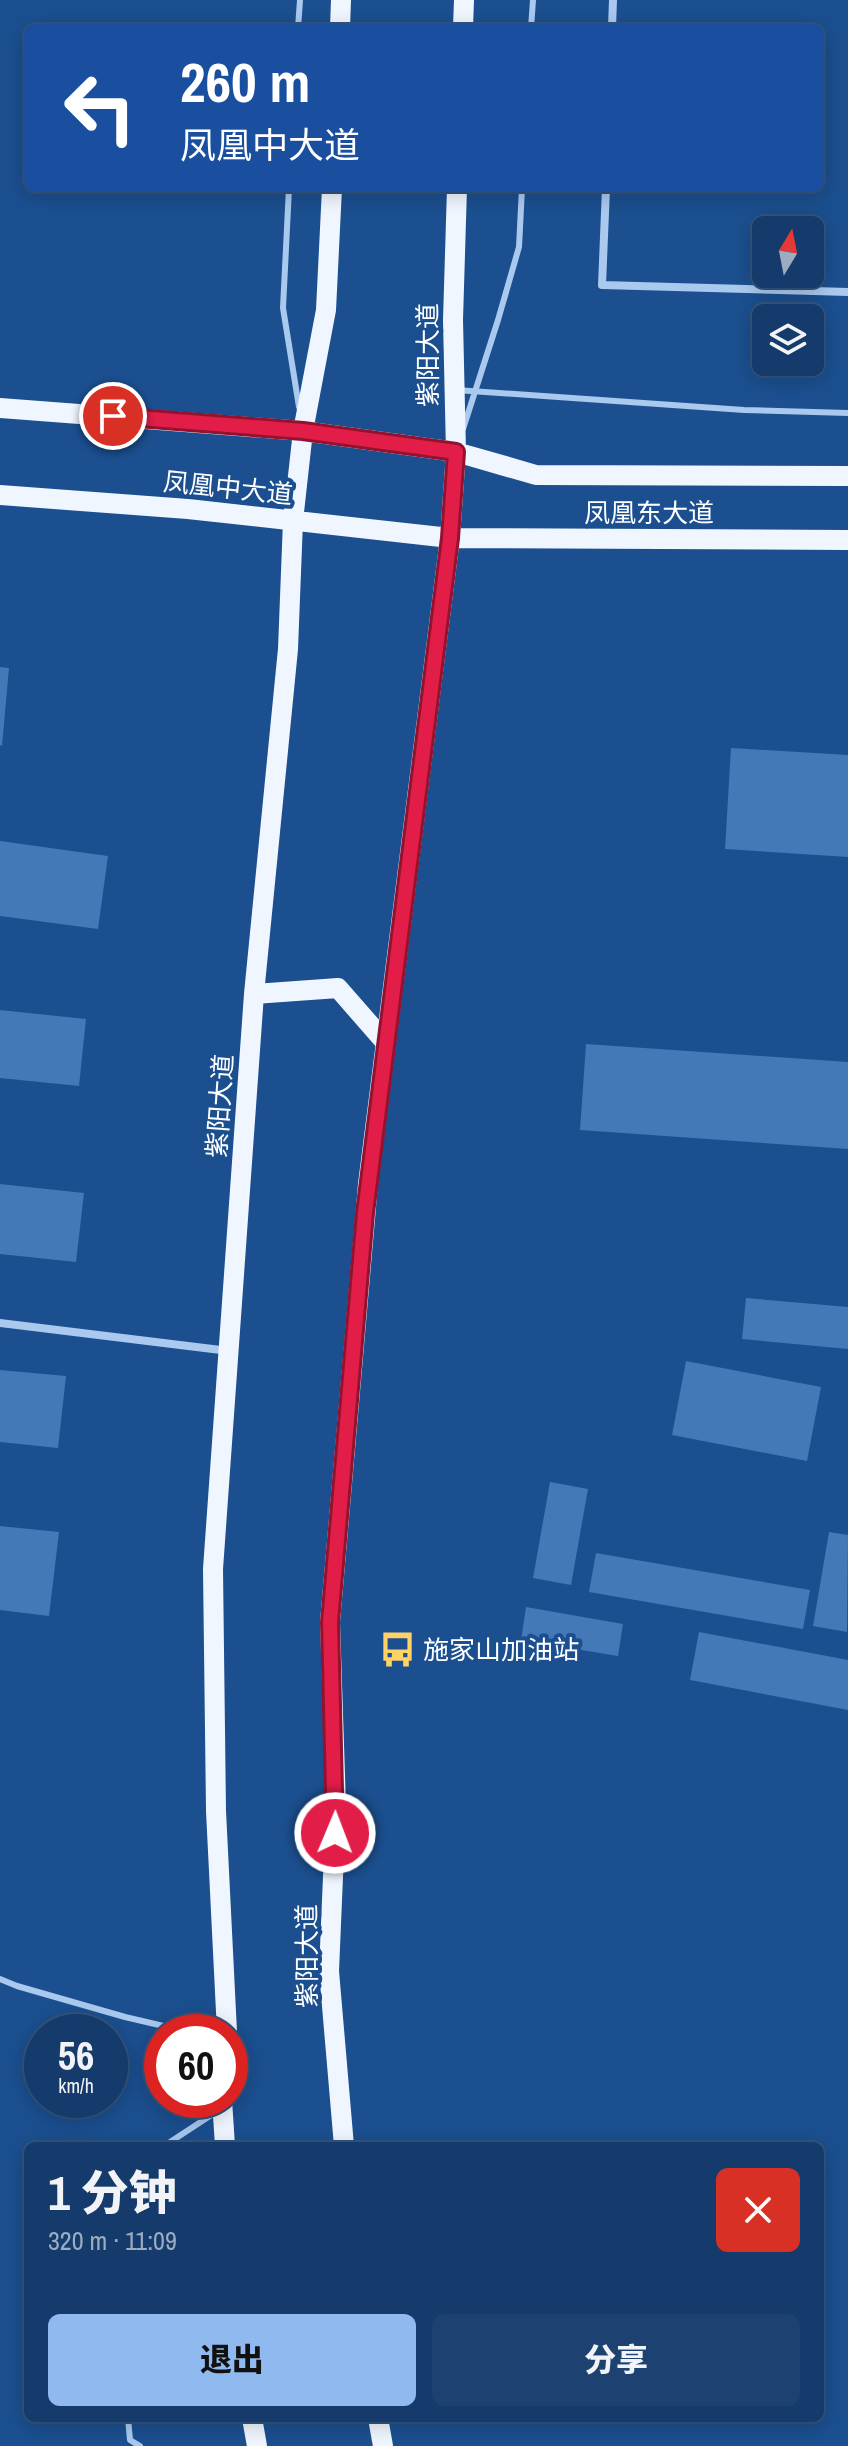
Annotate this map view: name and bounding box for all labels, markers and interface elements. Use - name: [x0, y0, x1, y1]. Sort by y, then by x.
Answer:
- text: 260 m: [180, 44, 310, 119]
- icon: left: [48, 56, 152, 160]
- text: 凤凰中大道: [180, 121, 360, 169]
- north arrow: [752, 216, 824, 288]
- map controls: [752, 216, 824, 376]
- street label: 紫阳大道: [410, 303, 445, 407]
- button: layers: [752, 304, 824, 376]
- pin: [79, 382, 147, 450]
- icon: arrive: [91, 394, 135, 438]
- street label: 凤凰中大道: [162, 463, 295, 512]
- street label: 凤凰东大道: [584, 495, 714, 530]
- street label: 紫阳大道: [198, 1053, 241, 1159]
- bus stop icon: 施家山加油站: [378, 1631, 416, 1669]
- place label: 施家山加油站: [423, 1632, 579, 1667]
- position arrow: [293, 1791, 377, 1875]
- street label: 紫阳大道: [289, 1904, 324, 2008]
- speed limit sign: 60: [144, 2014, 248, 2118]
- text: 56: [58, 2029, 94, 2082]
- text: km/h: [58, 2072, 94, 2099]
- text: 1 分钟: [48, 2160, 177, 2225]
- button: close: [716, 2168, 800, 2252]
- text: 320 m · 11:09: [48, 2223, 177, 2258]
- button: 退出: [48, 2314, 416, 2406]
- button: 分享: [432, 2314, 800, 2406]

